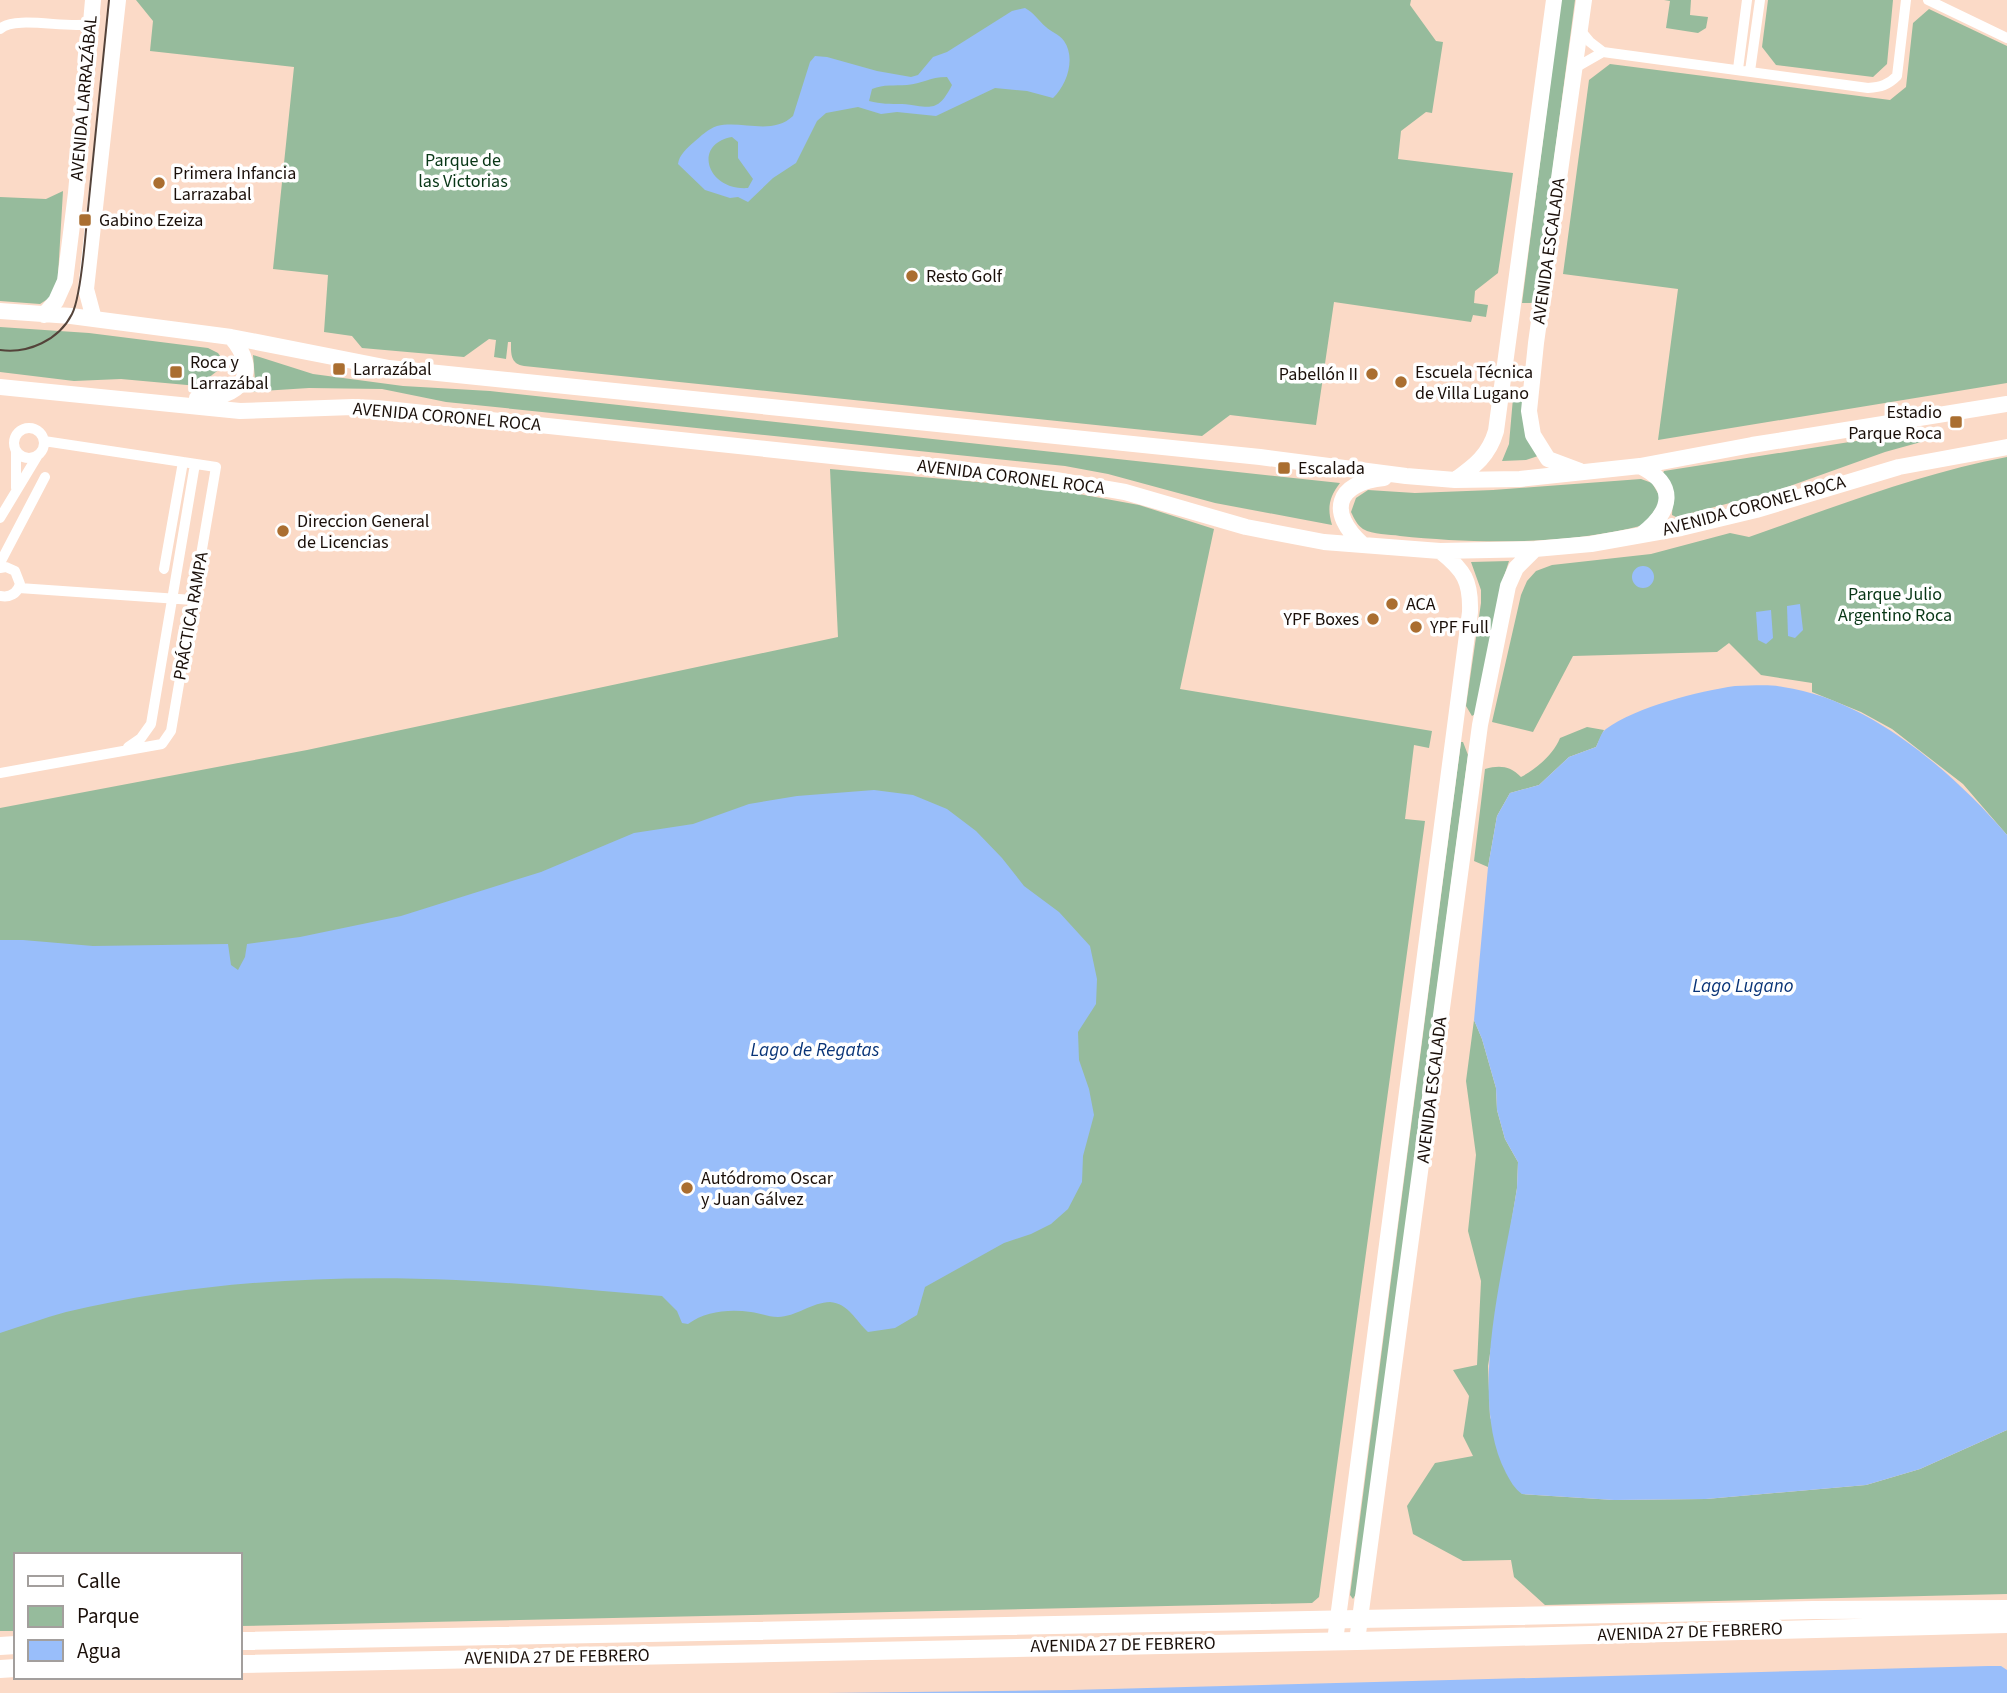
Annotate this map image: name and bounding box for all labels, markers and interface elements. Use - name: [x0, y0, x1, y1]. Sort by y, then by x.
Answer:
- street label: AVENIDA LARRAZÁBAL: [64, 14, 104, 182]
- park label: Parque de las Victorias: [418, 148, 508, 194]
- place label: Primera Infancia Larrazabal: [173, 161, 296, 207]
- marker: Primera Infancia Larrazabal: [151, 175, 167, 191]
- street label: AVENIDA ESCALADA: [1526, 176, 1572, 326]
- place label: Gabino Ezeiza: [99, 208, 203, 233]
- marker: Gabino Ezeiza: [77, 212, 93, 228]
- place label: Resto Golf: [926, 264, 1003, 289]
- marker: Resto Golf: [904, 268, 920, 284]
- place label: Roca y Larrazábal: [190, 350, 269, 396]
- place label: Larrazábal: [353, 357, 432, 382]
- place label: Escuela Técnica de Villa Lugano: [1415, 360, 1533, 406]
- marker: Larrazábal: [331, 361, 347, 377]
- place label: Pabellón II: [1279, 362, 1358, 387]
- marker: Roca y Larrazábal: [168, 364, 184, 380]
- marker: Pabellón II: [1364, 366, 1380, 382]
- marker: Escuela Técnica de Villa Lugano: [1393, 374, 1409, 390]
- street label: AVENIDA CORONEL ROCA: [352, 396, 542, 438]
- place label: Estadio Parque Roca: [1848, 400, 1942, 446]
- marker: Estadio Parque Roca: [1948, 414, 1964, 430]
- street label: AVENIDA CORONEL ROCA: [916, 453, 1106, 501]
- place label: Escalada: [1298, 456, 1365, 481]
- marker: Escalada: [1276, 460, 1292, 476]
- street label: AVENIDA CORONEL ROCA: [1660, 469, 1849, 542]
- place label: Direccion General de Licencias: [297, 509, 429, 555]
- marker: Direccion General de Licencias: [275, 523, 291, 539]
- street label: PRÁCTICA RAMPA: [167, 550, 215, 682]
- park label: Parque Julio Argentino Roca: [1838, 582, 1952, 628]
- place label: ACA: [1406, 592, 1436, 617]
- marker: ACA: [1384, 596, 1400, 612]
- place label: YPF Boxes: [1283, 607, 1359, 632]
- marker: YPF Boxes: [1365, 611, 1381, 627]
- place label: YPF Full: [1429, 615, 1489, 640]
- marker: YPF Full: [1408, 619, 1424, 635]
- water label: Lago Lugano: [1693, 973, 1794, 1000]
- street label: AVENIDA ESCALADA: [1411, 1015, 1453, 1165]
- water label: Lago de Regatas: [751, 1037, 880, 1064]
- place label: Autódromo Oscar y Juan Gálvez: [701, 1166, 834, 1212]
- marker: Autódromo Oscar y Juan Gálvez: [679, 1180, 695, 1196]
- legend: [14, 1553, 242, 1679]
- text: Calle: [77, 1566, 121, 1596]
- text: Parque: [77, 1601, 139, 1631]
- street label: AVENIDA 27 DE FEBRERO: [1597, 1616, 1783, 1648]
- street label: AVENIDA 27 DE FEBRERO: [1030, 1631, 1216, 1659]
- text: Agua: [77, 1636, 121, 1666]
- street label: AVENIDA 27 DE FEBRERO: [464, 1643, 650, 1671]

